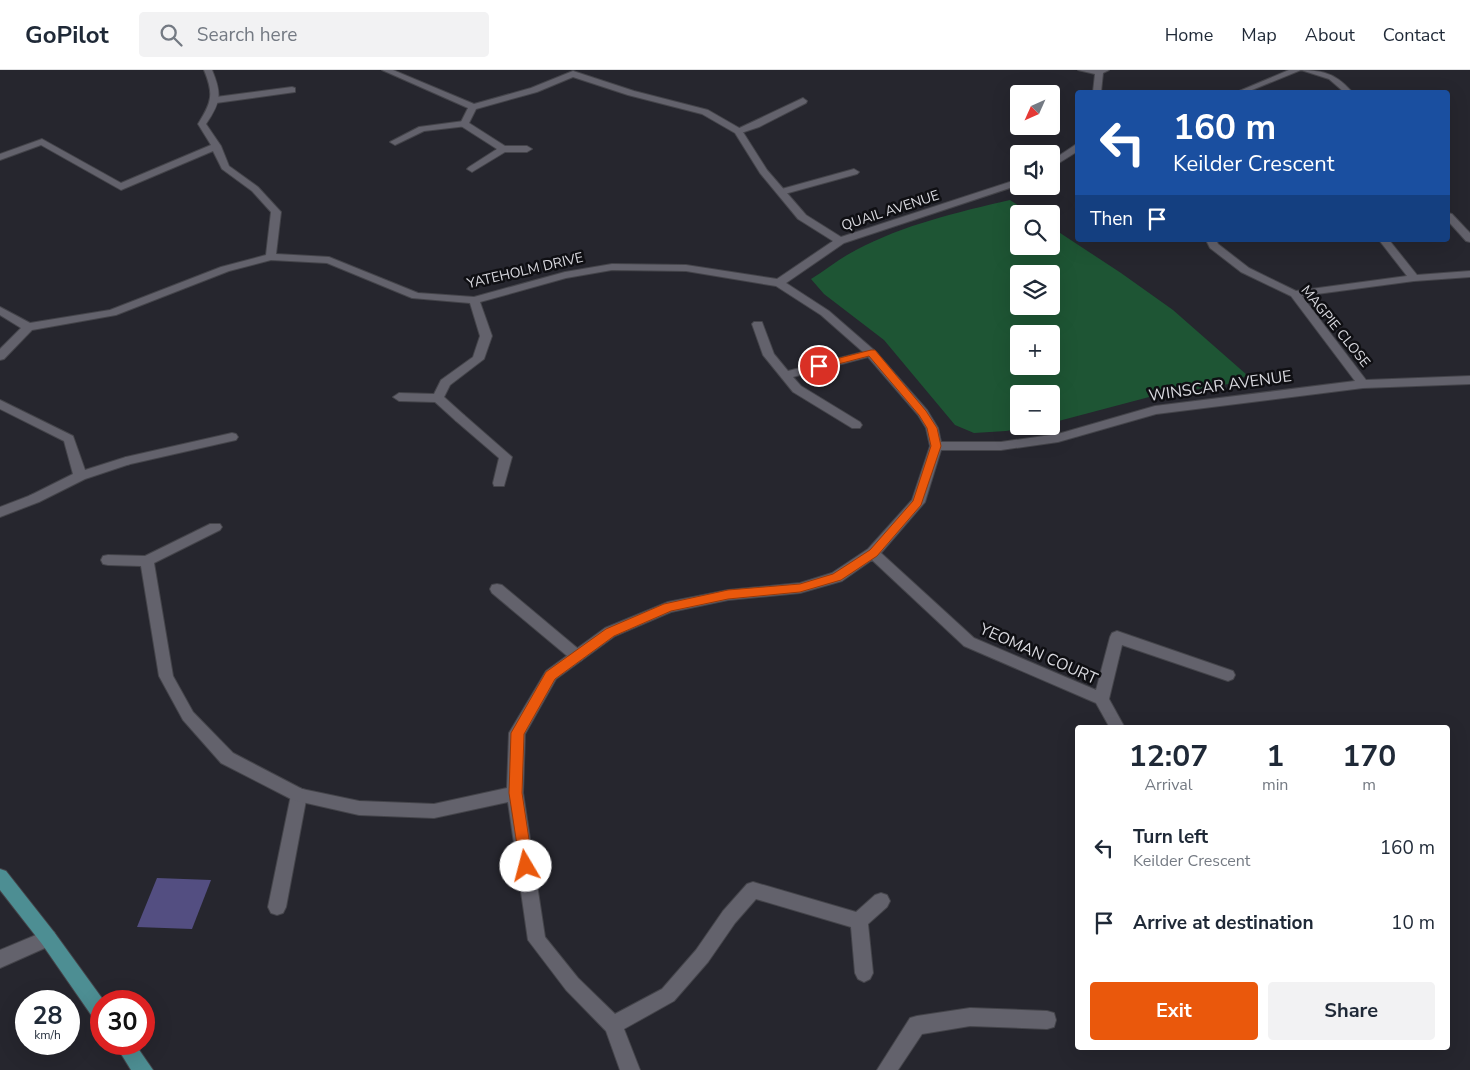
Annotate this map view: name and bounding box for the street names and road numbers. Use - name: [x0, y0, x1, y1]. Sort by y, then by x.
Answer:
- street label: QUAIL AVENUE: [839, 186, 942, 235]
- street label: YATEHOLM DRIVE: [464, 248, 585, 293]
- street label: MAGPIE CLOSE: [1297, 281, 1375, 371]
- street label: WINSCAR AVENUE: [1147, 365, 1293, 407]
- street label: YEOMAN COURT: [975, 618, 1101, 690]

